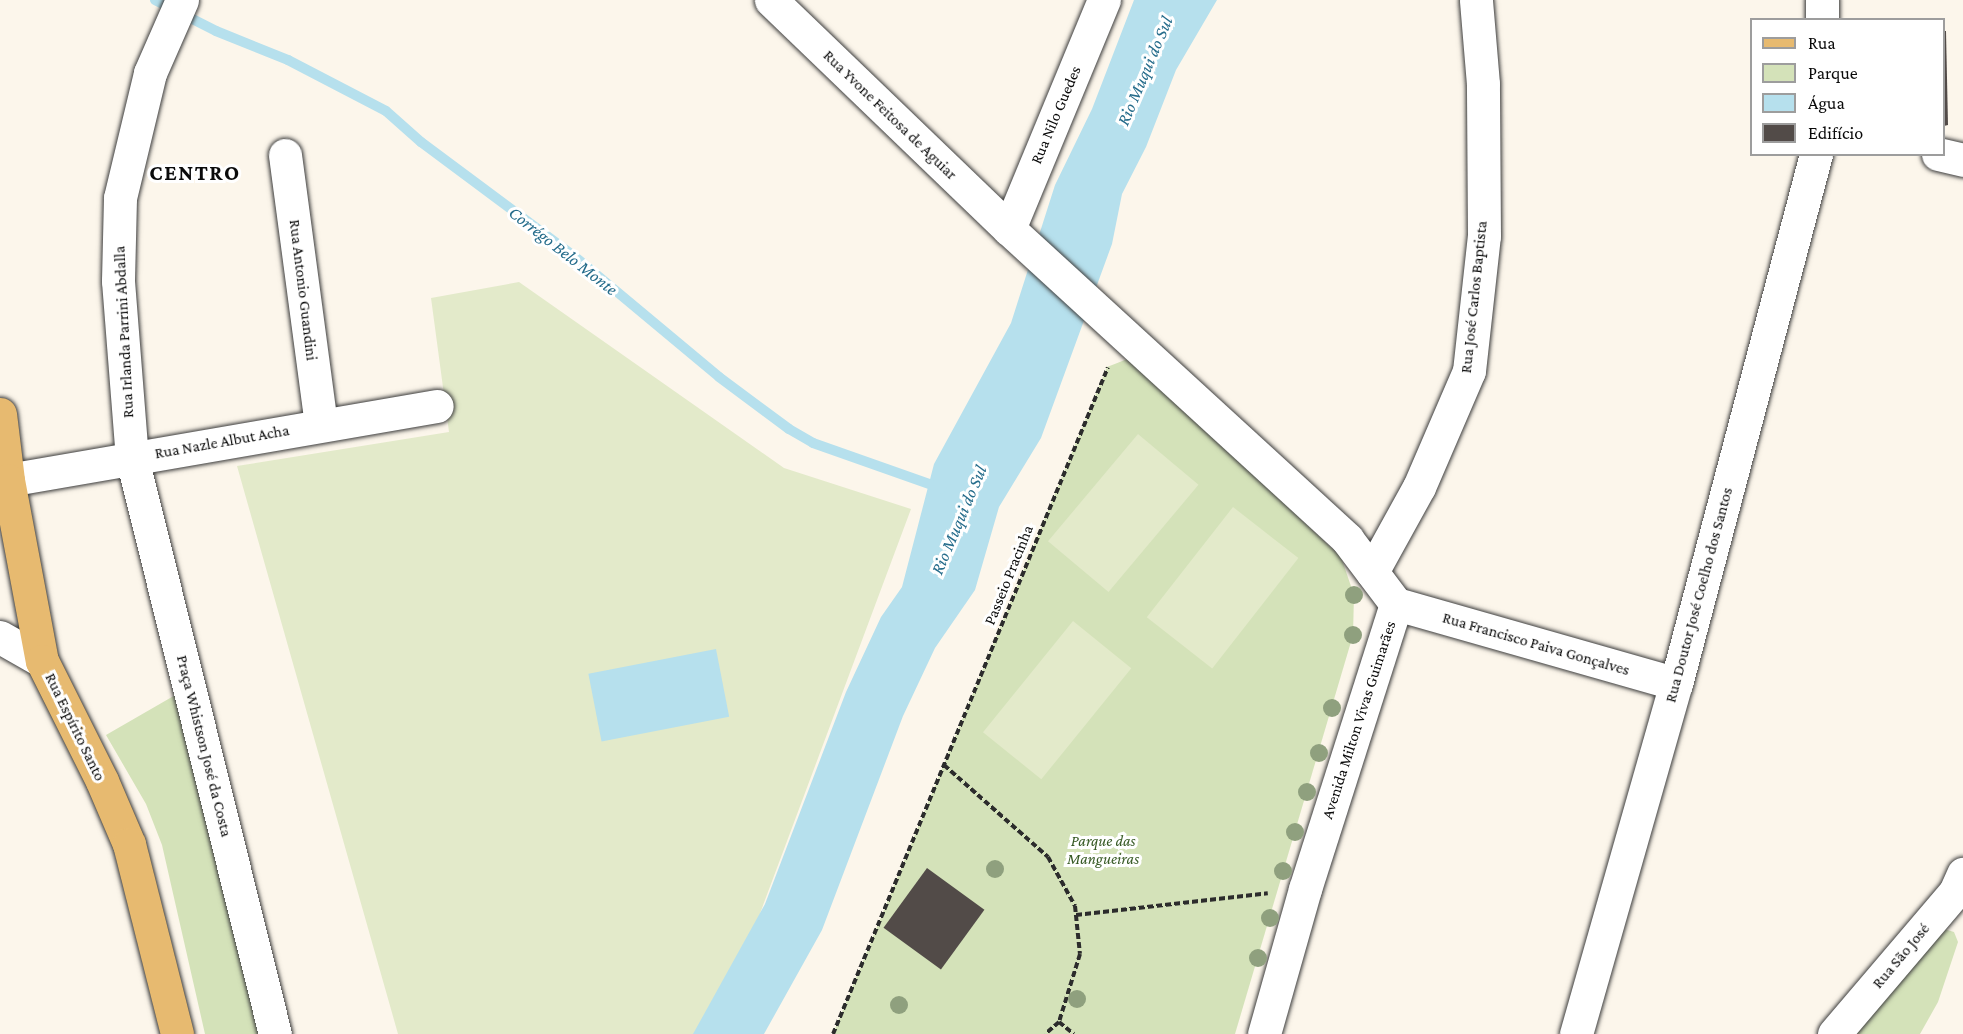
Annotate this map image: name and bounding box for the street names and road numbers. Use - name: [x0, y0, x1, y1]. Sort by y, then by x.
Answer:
- street label: Rua Yvone Feitosa de Aguiar: [819, 46, 961, 184]
- street label: Rua Nilo Guedes: [1027, 63, 1085, 167]
- street label: Rua Antonio Guandini: [285, 218, 321, 362]
- street label: Rua José Carlos Baptista: [1456, 220, 1492, 374]
- street label: Rua Irlanda Parrini Abdalla: [110, 245, 138, 419]
- street label: Rua Nazle Albut Acha: [153, 421, 291, 463]
- street label: Rua Doutor José Coelho dos Santos: [1661, 485, 1737, 705]
- street label: Passeio Pracinha: [980, 522, 1038, 628]
- street label: Rua Francisco Paiva Gonçalves: [1440, 608, 1632, 680]
- street label: Avenida Milton Vivas Guimarães: [1318, 619, 1400, 821]
- street label: Praça Whistson José da Costa: [172, 653, 236, 839]
- street label: Rua Espírito Santo: [41, 670, 109, 784]
- street label: Rua São José: [1868, 919, 1934, 993]

